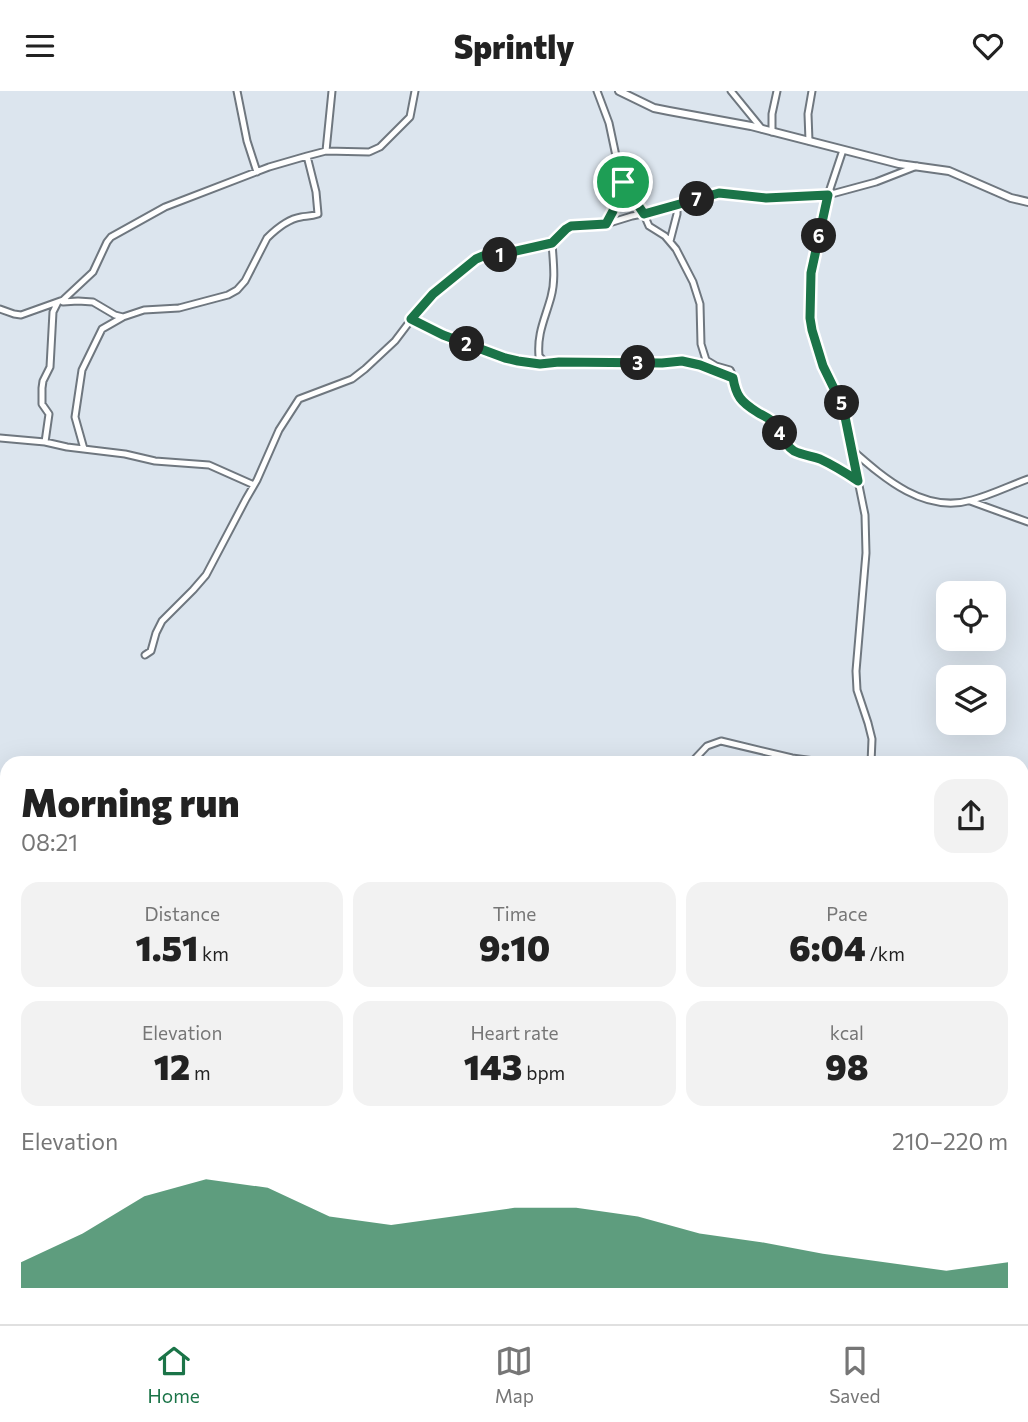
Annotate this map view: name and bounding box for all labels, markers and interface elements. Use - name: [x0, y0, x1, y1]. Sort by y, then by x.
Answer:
- text: Sprintly: [454, 26, 574, 66]
- icon: menu: [21, 27, 59, 65]
- icon: heart: [969, 27, 1007, 65]
- pin: [593, 152, 653, 212]
- icon: arrive: [604, 163, 642, 201]
- pin: 7: [680, 181, 714, 217]
- text: 7: [691, 187, 702, 210]
- pin: 6: [802, 219, 836, 253]
- text: 6: [813, 224, 824, 247]
- pin: 1: [482, 237, 518, 273]
- text: 1: [495, 243, 504, 266]
- pin: 2: [449, 327, 484, 361]
- text: 2: [461, 332, 472, 355]
- pin: 3: [620, 345, 656, 381]
- text: 3: [632, 351, 643, 374]
- pin: 5: [824, 385, 860, 421]
- text: 5: [836, 391, 847, 414]
- pin: 4: [762, 415, 798, 451]
- text: 4: [774, 421, 785, 444]
- map controls: [936, 581, 1006, 735]
- button: locate: [936, 581, 1006, 651]
- button: layers: [936, 665, 1006, 735]
- text: Morning run: [21, 778, 240, 825]
- button: share: [934, 779, 1008, 853]
- text: 08:21: [21, 828, 78, 856]
- text: Distance: [144, 902, 220, 925]
- text: Time: [493, 902, 536, 925]
- text: Pace: [826, 902, 867, 925]
- text: 1.51: [135, 925, 198, 968]
- text: 9:10: [479, 925, 550, 968]
- text: 6:04: [789, 925, 866, 968]
- text: km: [198, 942, 229, 965]
- text: /km: [866, 942, 905, 965]
- text: Elevation: [142, 1021, 222, 1044]
- text: Heart rate: [470, 1021, 559, 1044]
- text: kcal: [830, 1021, 864, 1044]
- text: 12: [154, 1044, 190, 1087]
- text: 143: [464, 1044, 523, 1087]
- text: 98: [825, 1044, 869, 1087]
- text: m: [190, 1061, 211, 1084]
- text: bpm: [523, 1061, 565, 1084]
- text: Elevation: [21, 1127, 118, 1155]
- text: 210–220 m: [892, 1127, 1008, 1155]
- tab: Home: [148, 1342, 200, 1407]
- tab: Map: [495, 1342, 534, 1407]
- tab: Saved: [829, 1342, 880, 1407]

